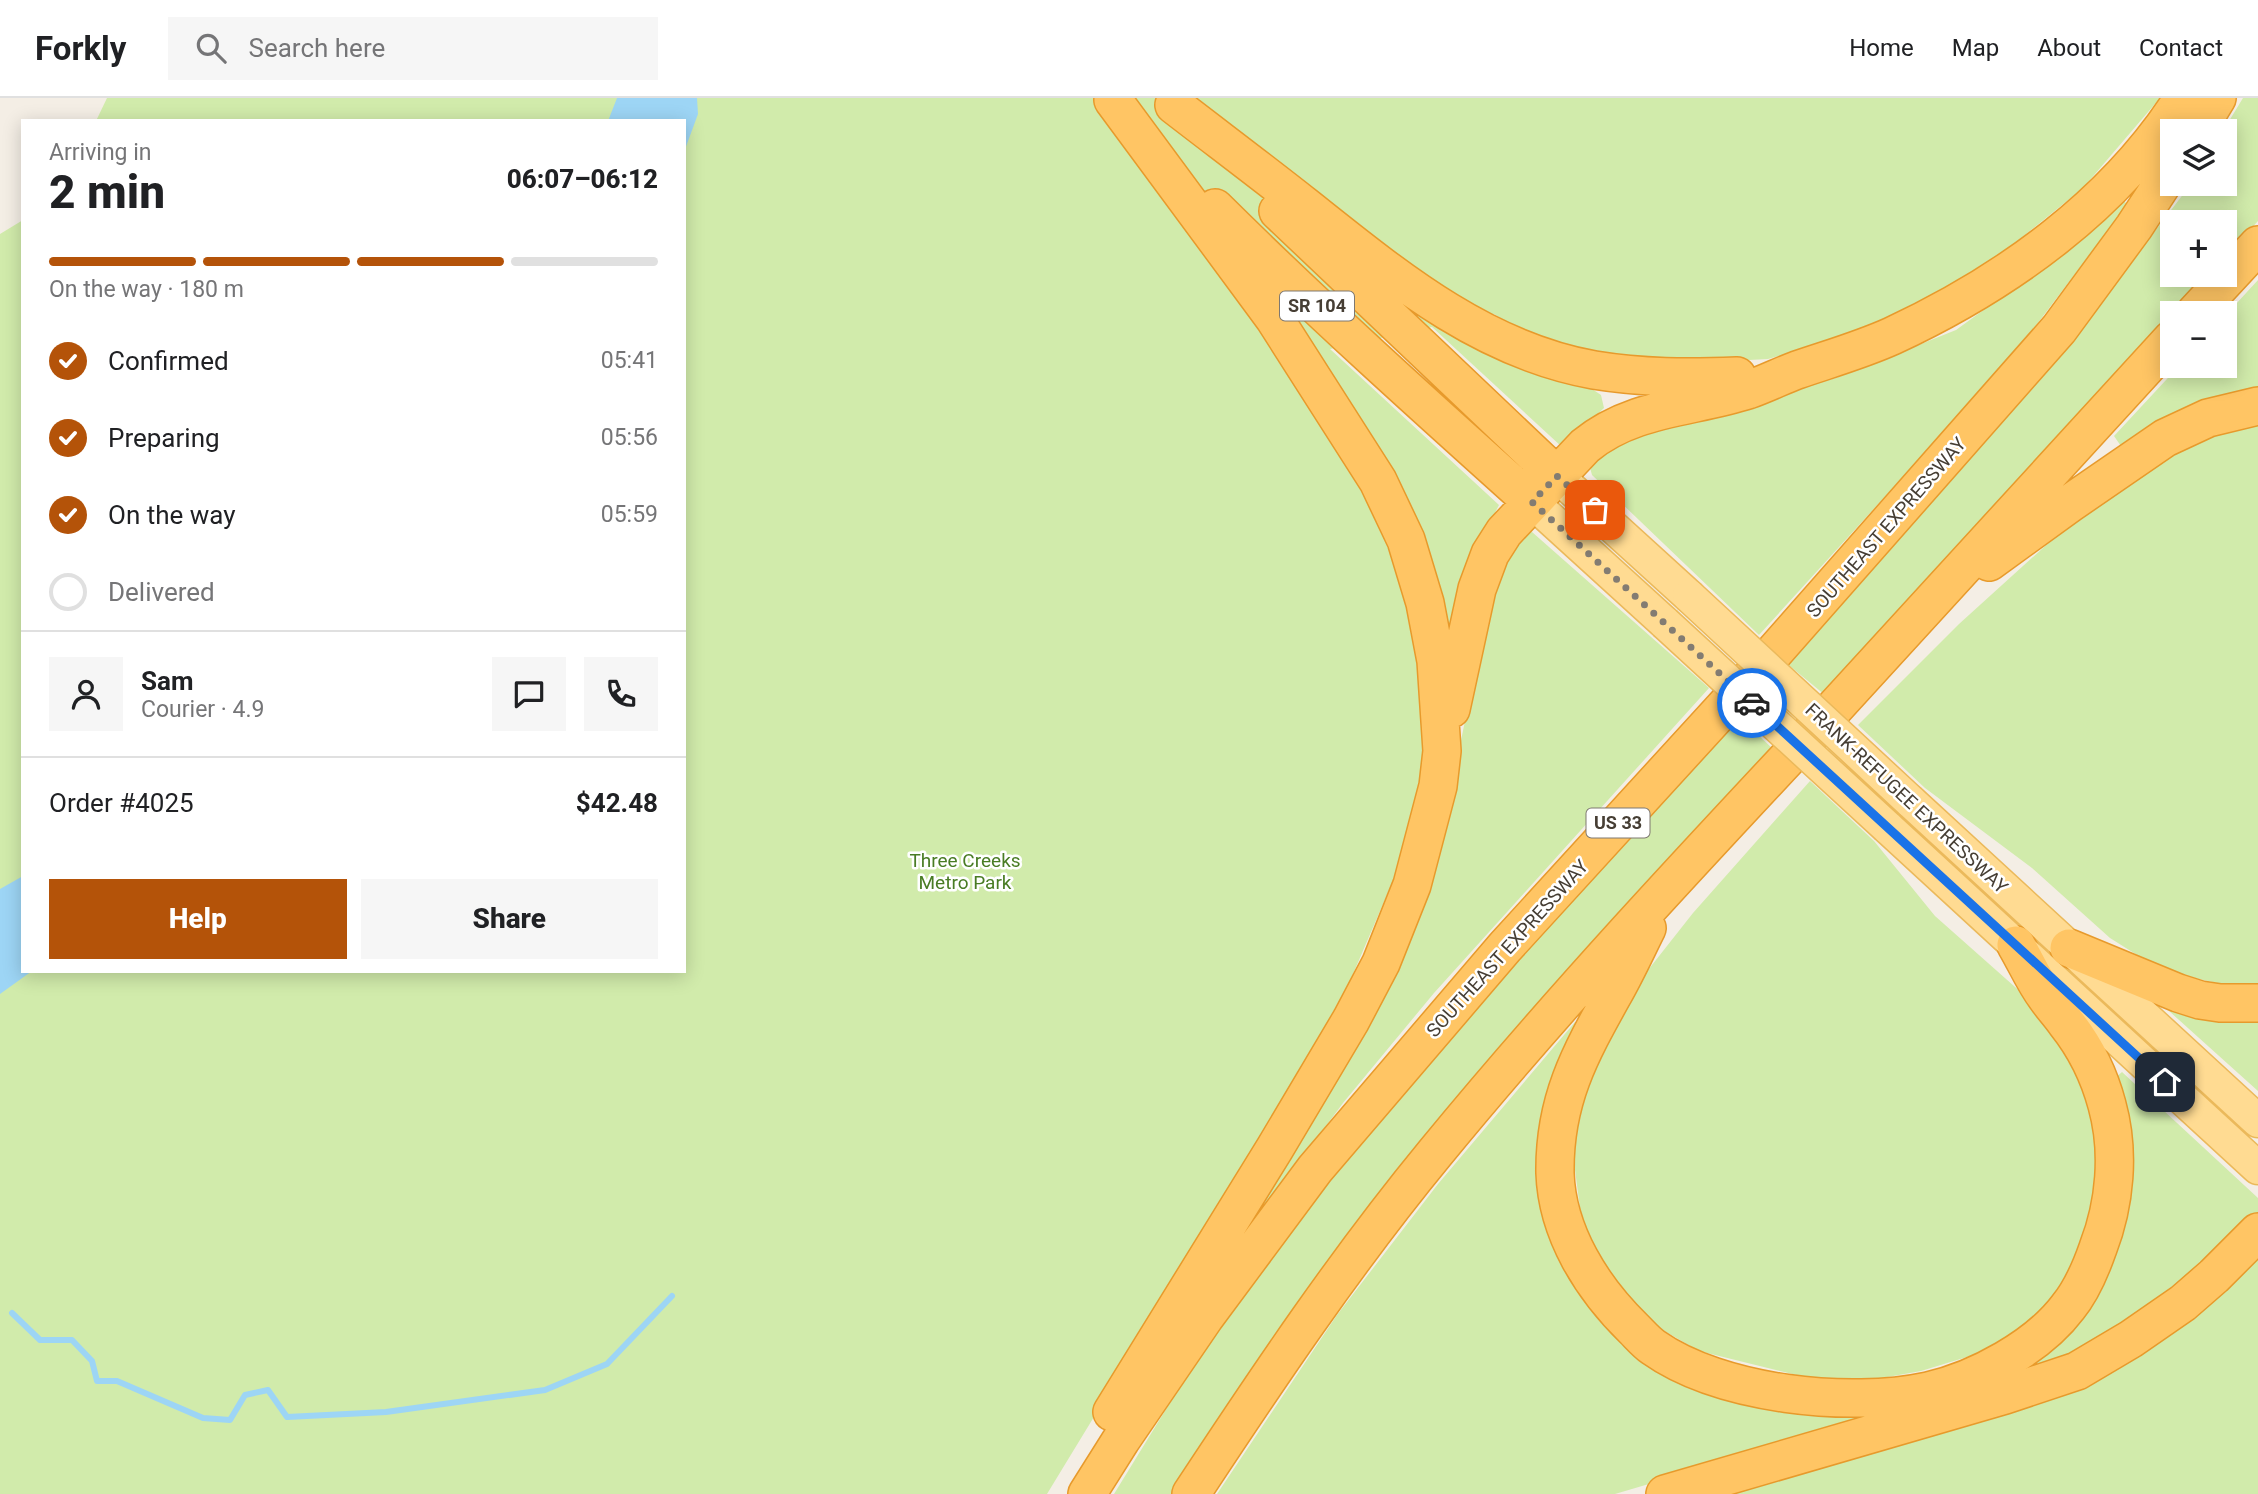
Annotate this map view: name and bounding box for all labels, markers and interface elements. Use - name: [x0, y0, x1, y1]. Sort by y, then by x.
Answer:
- search box: [168, 17, 658, 80]
- text: Forkly: [35, 29, 126, 68]
- icon: search: [192, 29, 230, 67]
- text: Search here: [248, 33, 385, 63]
- text: Home: [1849, 34, 1914, 62]
- text: Map: [1952, 34, 1999, 62]
- text: About: [2037, 34, 2101, 62]
- text: Contact: [2139, 34, 2223, 62]
- map controls: [2160, 119, 2237, 378]
- button: layers: [2160, 119, 2237, 196]
- text: Arriving in: [49, 139, 152, 166]
- text: 06:07–06:12: [507, 164, 658, 194]
- text: 2 min: [49, 165, 165, 219]
- button: +: [2160, 210, 2237, 287]
- text: On the way · 180 m: [49, 276, 244, 303]
- road number: SR 104: [1280, 292, 1354, 321]
- button: −: [2160, 301, 2237, 378]
- icon: check: [49, 342, 87, 380]
- text: Confirmed: [108, 346, 229, 376]
- text: 05:41: [601, 347, 658, 374]
- icon: check: [49, 419, 87, 457]
- text: Preparing: [108, 423, 220, 453]
- text: 05:56: [601, 424, 658, 451]
- street label: SOUTHEAST EXPRESSWAY: [1802, 432, 1971, 622]
- pin: [1565, 480, 1625, 540]
- icon: bag: [1576, 491, 1614, 529]
- icon: check: [49, 496, 87, 534]
- text: On the way: [108, 500, 236, 530]
- text: 05:59: [601, 501, 658, 528]
- text: Delivered: [108, 577, 215, 607]
- button: person: [49, 657, 123, 731]
- button: chat: [492, 657, 566, 731]
- button: phone: [584, 657, 658, 731]
- text: Sam: [141, 666, 193, 696]
- courier: [1717, 668, 1787, 738]
- icon: car: [1733, 684, 1771, 722]
- text: Courier · 4.9: [141, 696, 264, 723]
- street label: FRANK-REFUGEE EXPRESSWAY: [1801, 698, 2013, 899]
- text: Order #4025: [49, 788, 194, 818]
- text: $42.48: [576, 788, 658, 818]
- road number: US 33: [1586, 808, 1650, 838]
- park label: Three Creeks Metro Park: [909, 849, 1021, 894]
- street label: SOUTHEAST EXPRESSWAY: [1422, 854, 1594, 1042]
- button: Help: [49, 879, 347, 959]
- button: Share: [361, 879, 658, 959]
- pin: [2135, 1052, 2195, 1112]
- icon: home: [2146, 1063, 2184, 1101]

